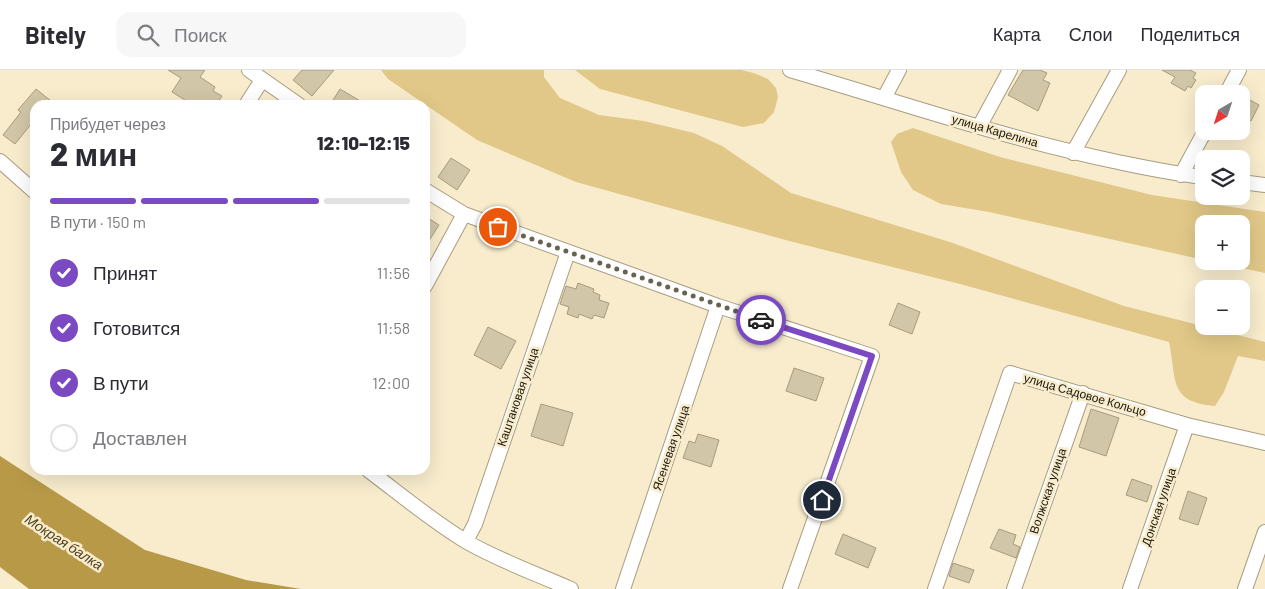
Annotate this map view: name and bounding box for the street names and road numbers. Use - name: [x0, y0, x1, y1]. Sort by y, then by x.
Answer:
- street label: улица Карелина: [950, 111, 1040, 150]
- street label: Каштановая улица: [494, 345, 542, 448]
- street label: улица Садовое Кольцо: [1022, 370, 1148, 419]
- street label: Ясеневая улица: [649, 403, 692, 493]
- street label: Волжская улица: [1026, 446, 1069, 536]
- street label: Донская улица: [1138, 465, 1179, 548]

